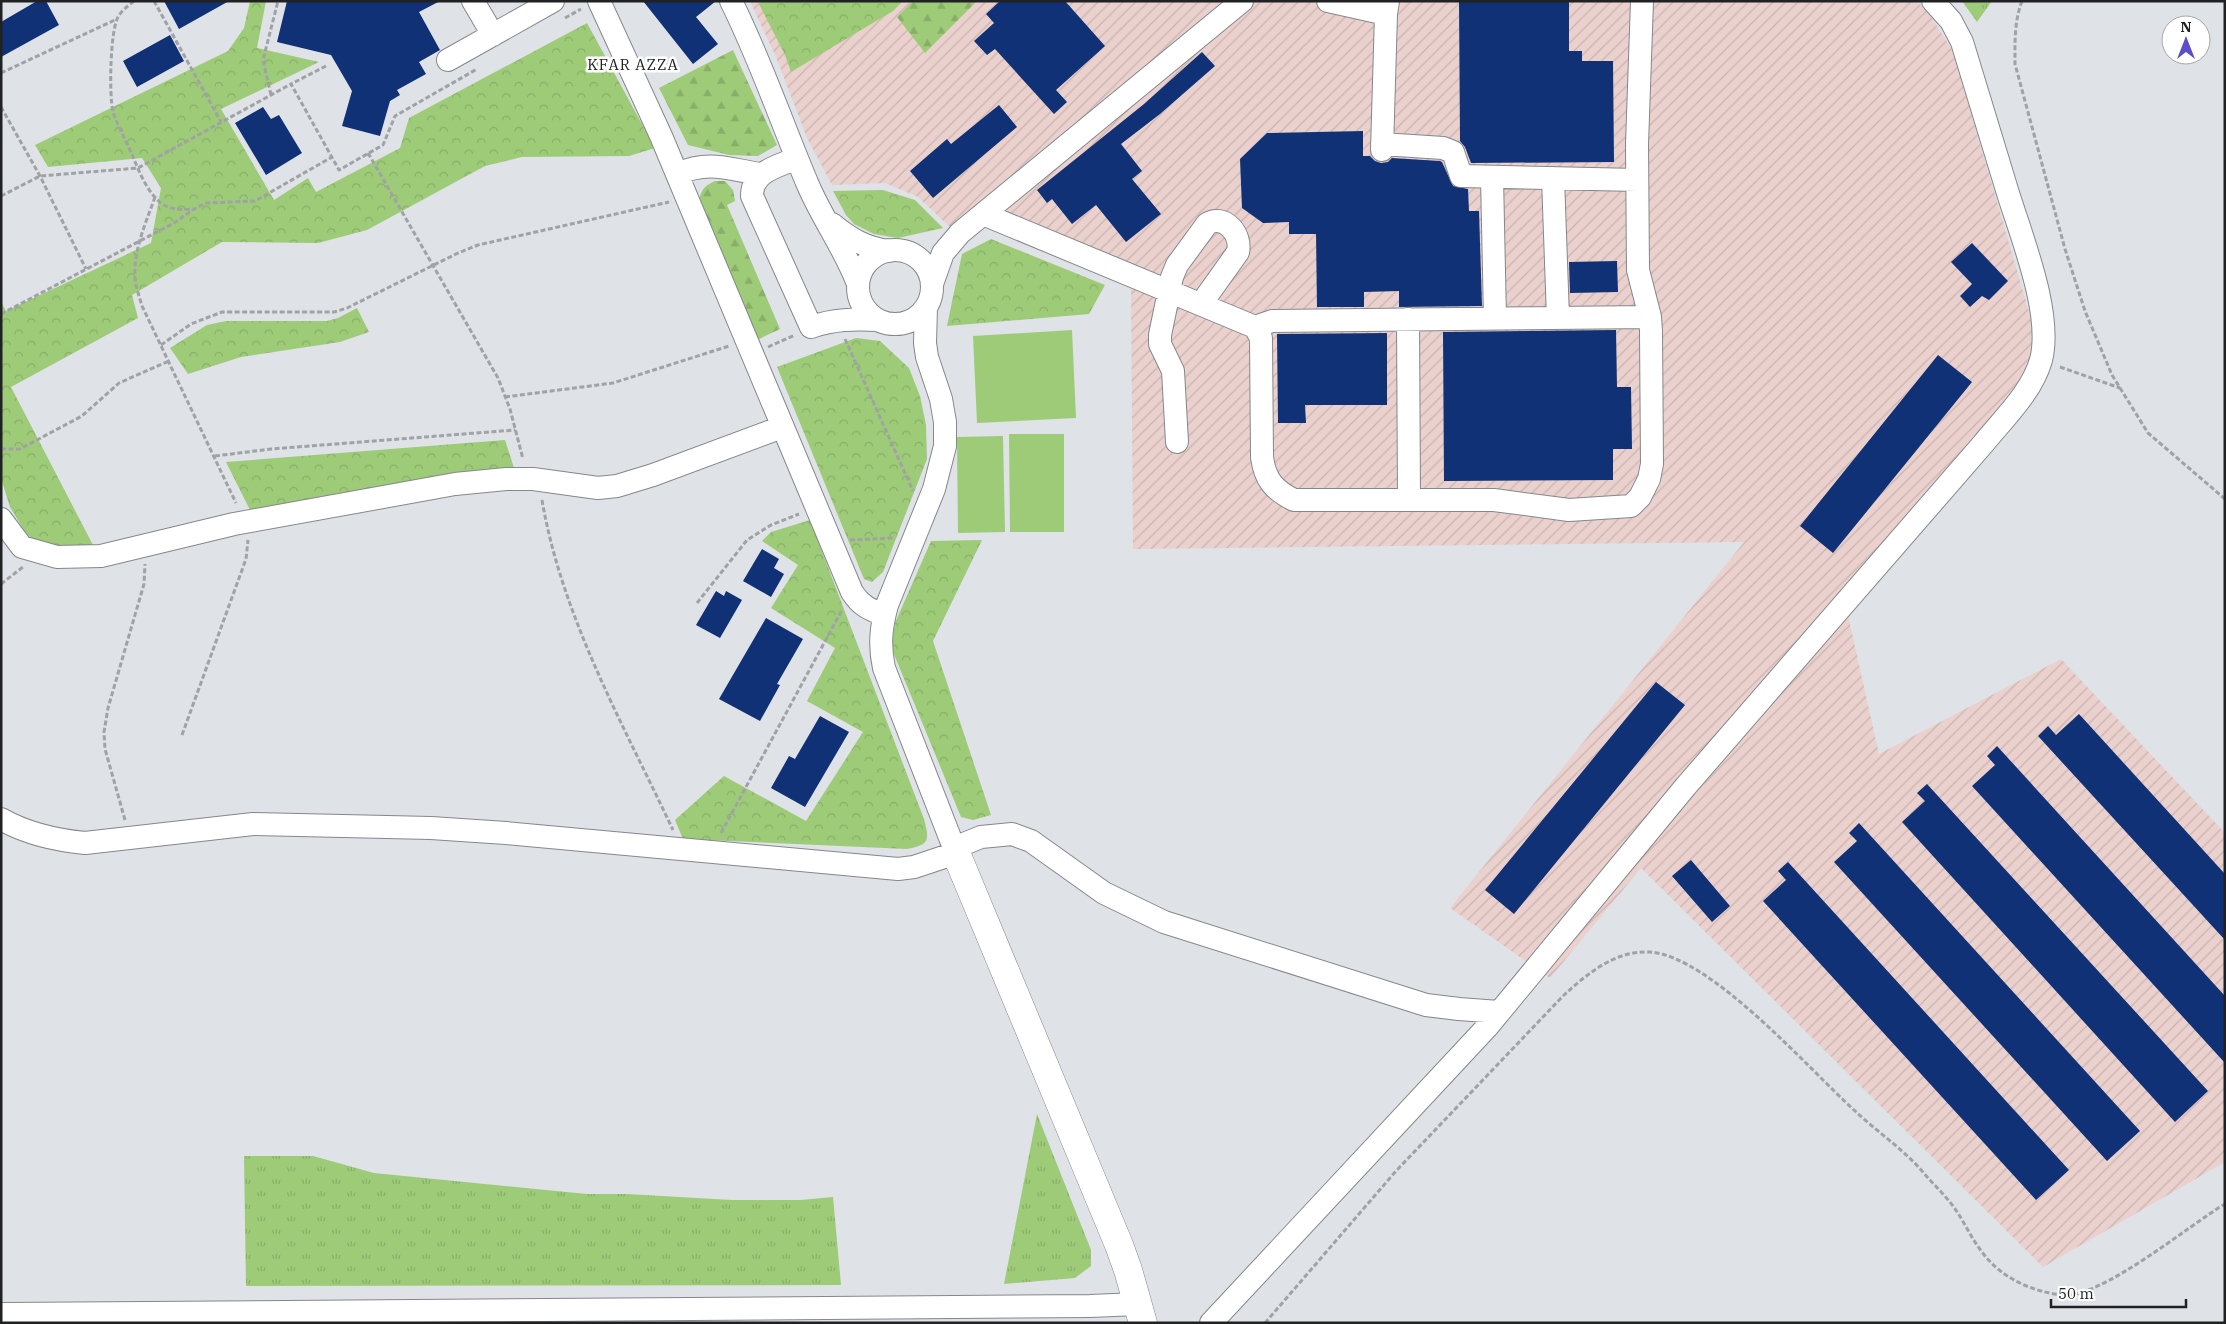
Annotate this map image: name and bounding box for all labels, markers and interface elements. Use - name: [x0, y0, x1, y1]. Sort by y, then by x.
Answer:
- north arrow: [2161, 15, 2211, 65]
- text: N: [2180, 18, 2192, 36]
- district label: KFAR AZZA: [587, 55, 679, 74]
- scale bar: [2051, 1276, 2186, 1308]
- text: 50 m: [2058, 1284, 2094, 1303]

